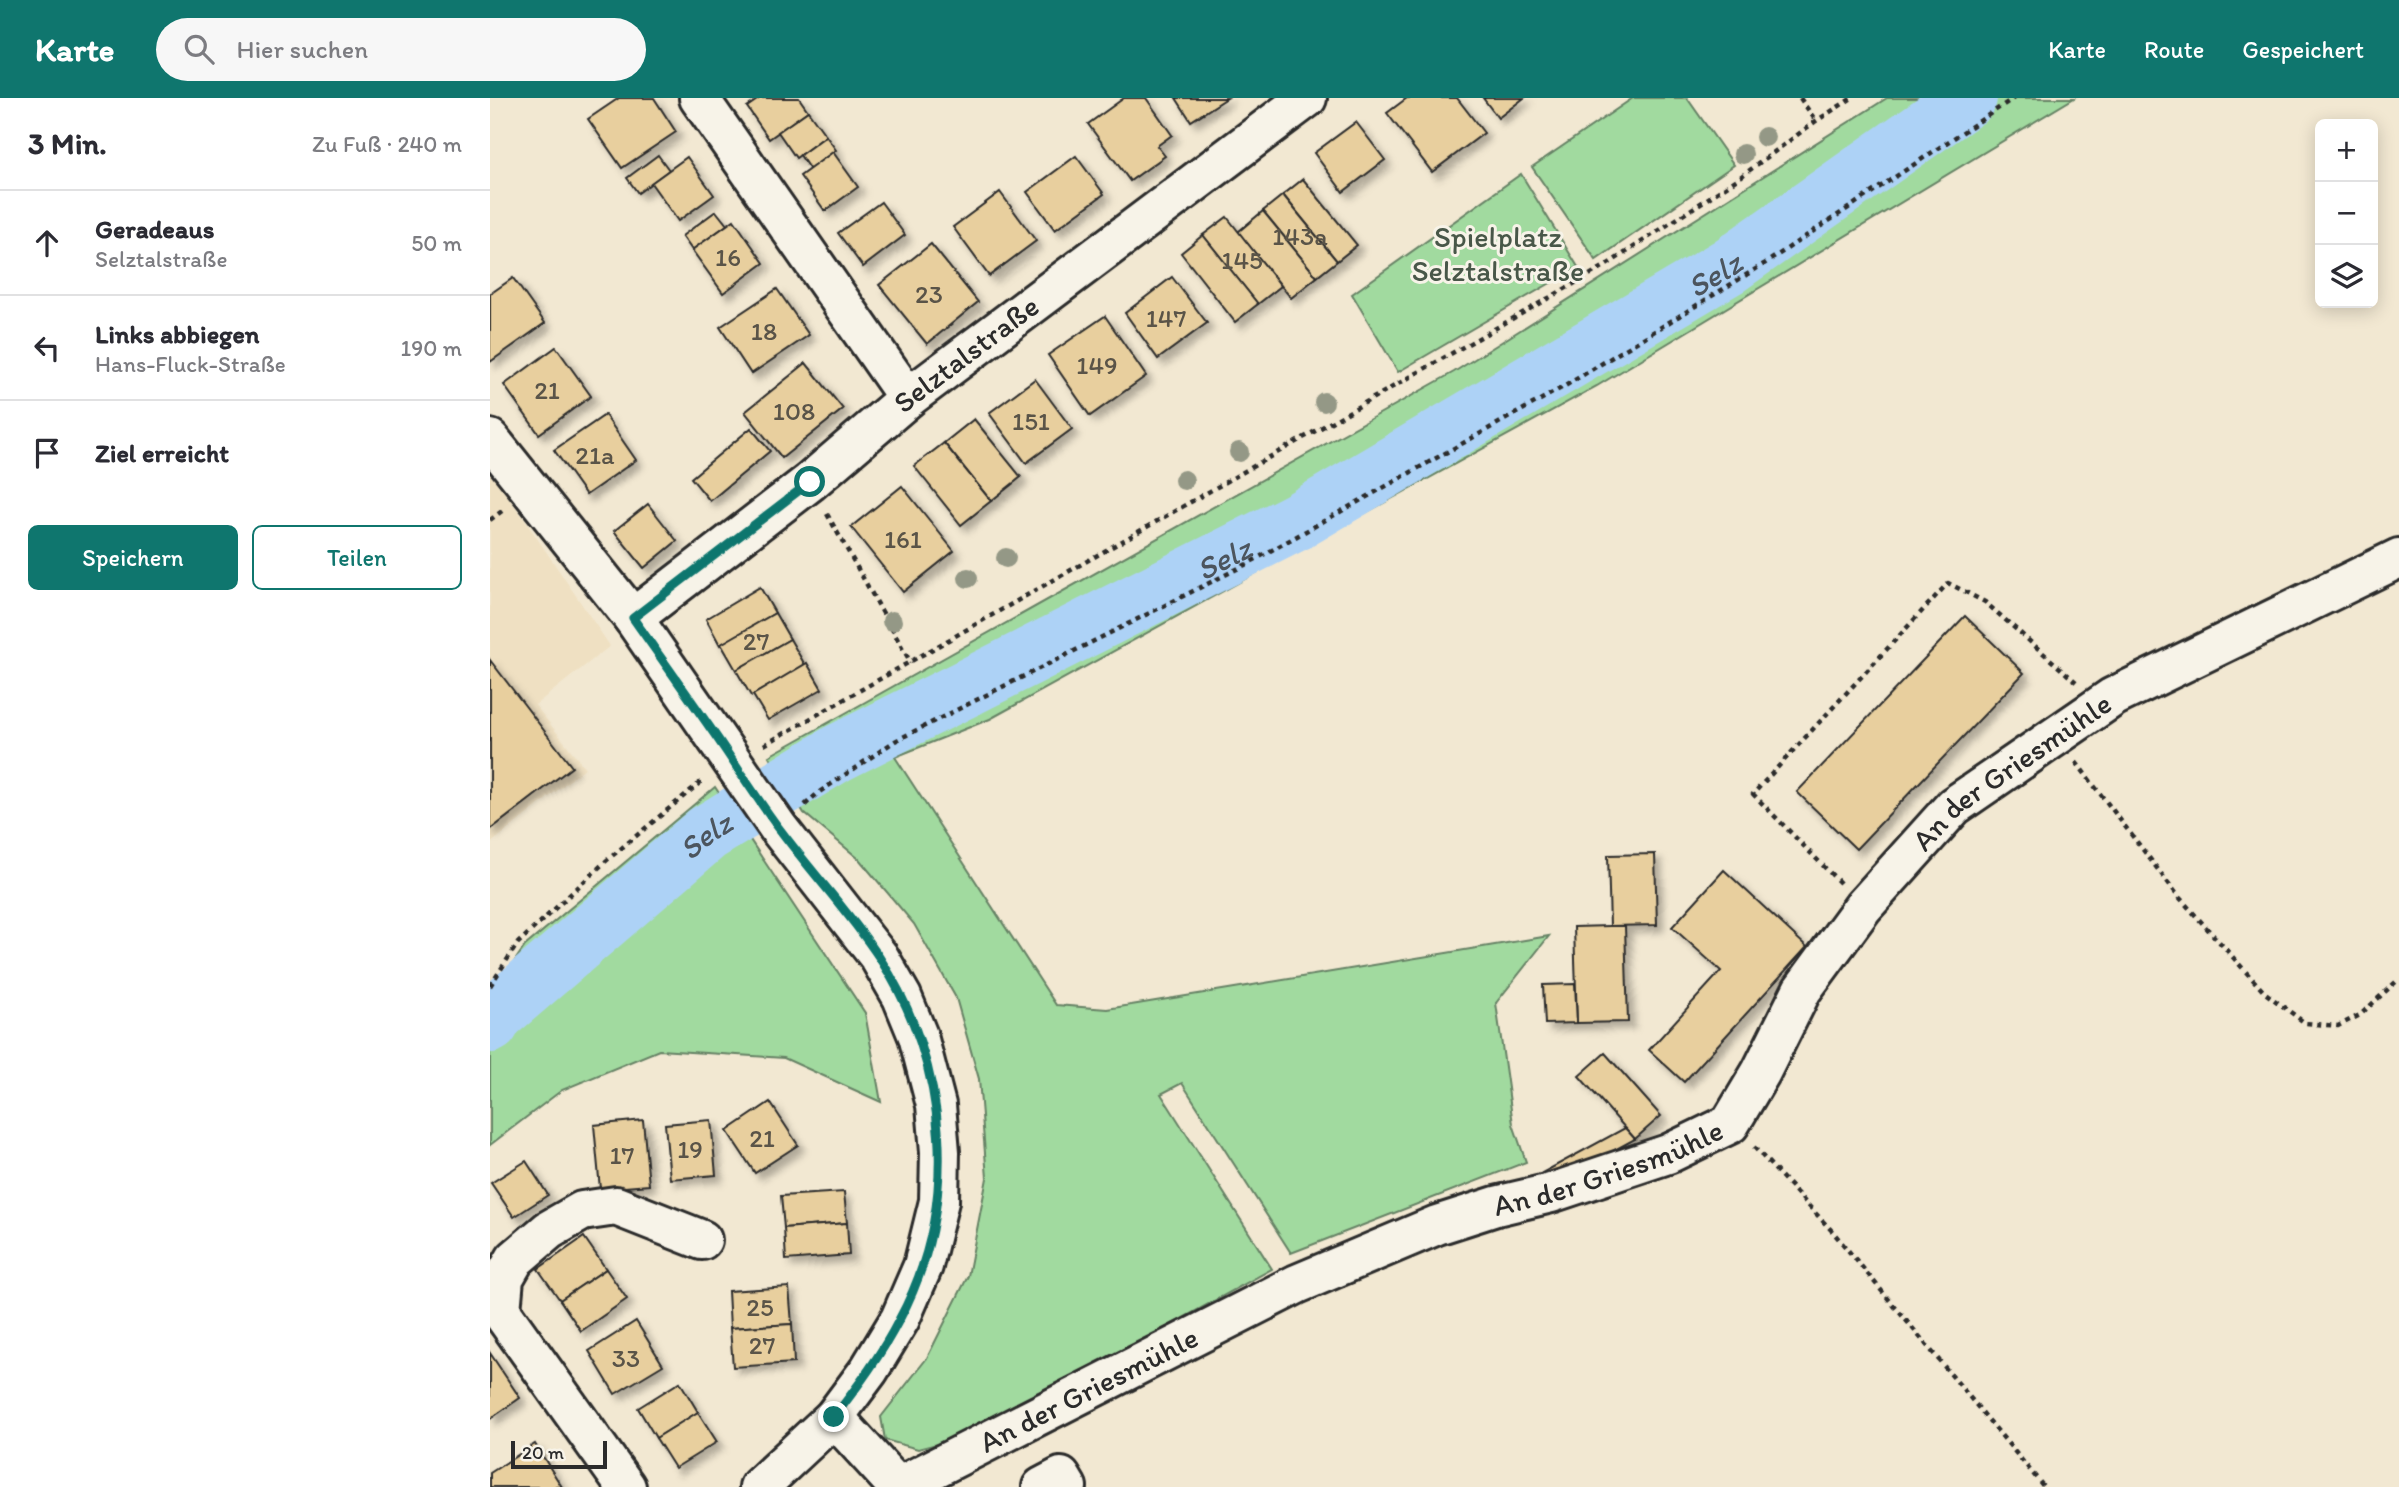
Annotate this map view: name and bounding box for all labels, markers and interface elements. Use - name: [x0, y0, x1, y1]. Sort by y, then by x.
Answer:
- search box: [156, 18, 646, 81]
- text: Karte: [35, 30, 114, 69]
- icon: search: [180, 30, 218, 68]
- text: Hier suchen: [236, 33, 368, 65]
- text: Karte: [2048, 35, 2106, 64]
- text: Route: [2144, 35, 2204, 64]
- text: Gespeichert: [2242, 35, 2364, 64]
- map controls: [2315, 119, 2378, 308]
- button: +: [2315, 119, 2378, 182]
- text: 3 Min.: [28, 125, 107, 162]
- text: Zu Fuß · 240 m: [312, 130, 462, 158]
- button: −: [2315, 182, 2378, 245]
- text: Geradeaus: [95, 213, 214, 245]
- park label: Spielplatz Selztalstraße: [1412, 218, 1584, 289]
- house number: 143a: [1272, 220, 1328, 252]
- icon: ahead: [28, 224, 66, 262]
- text: 50 m: [411, 229, 462, 257]
- house number: 16: [715, 241, 741, 273]
- water label: Selz: [1680, 243, 1751, 306]
- house number: 145: [1221, 244, 1263, 276]
- text: Selztalstraße: [95, 245, 227, 273]
- button: layers: [2315, 245, 2378, 308]
- house number: 23: [915, 278, 943, 310]
- street label: Selztalstraße: [885, 287, 1046, 421]
- house number: 147: [1146, 302, 1186, 334]
- house number: 18: [751, 315, 777, 347]
- text: Links abbiegen: [95, 318, 260, 350]
- icon: left: [28, 329, 66, 367]
- text: 190 m: [401, 334, 462, 362]
- house number: 149: [1076, 349, 1118, 381]
- text: Hans-Fluck-Straße: [95, 350, 286, 378]
- house number: 21: [534, 374, 560, 406]
- house number: 108: [773, 395, 815, 427]
- house number: 151: [1012, 405, 1050, 437]
- icon: arrive: [28, 434, 66, 472]
- text: Ziel erreicht: [95, 437, 229, 469]
- house number: 21a: [575, 439, 615, 471]
- route start: [794, 466, 825, 497]
- house number: 161: [884, 523, 922, 555]
- button: Speichern: [28, 525, 238, 590]
- button: Teilen: [252, 525, 462, 590]
- water label: Selz: [1190, 528, 1260, 588]
- house number: 27: [743, 625, 769, 657]
- street label: An der Griesmühle: [1904, 685, 2118, 858]
- water label: Selz: [671, 802, 741, 868]
- street label: An der Griesmühle: [1490, 1111, 1729, 1224]
- house number: 21: [749, 1122, 775, 1154]
- house number: 19: [677, 1133, 703, 1165]
- house number: 17: [610, 1139, 635, 1171]
- house number: 25: [746, 1291, 774, 1323]
- street label: An der Griesmühle: [973, 1318, 1204, 1461]
- house number: 27: [749, 1329, 775, 1361]
- house number: 33: [612, 1342, 640, 1374]
- route end: [818, 1401, 849, 1432]
- scale bar: [511, 1438, 607, 1470]
- text: 20 m: [522, 1441, 564, 1464]

